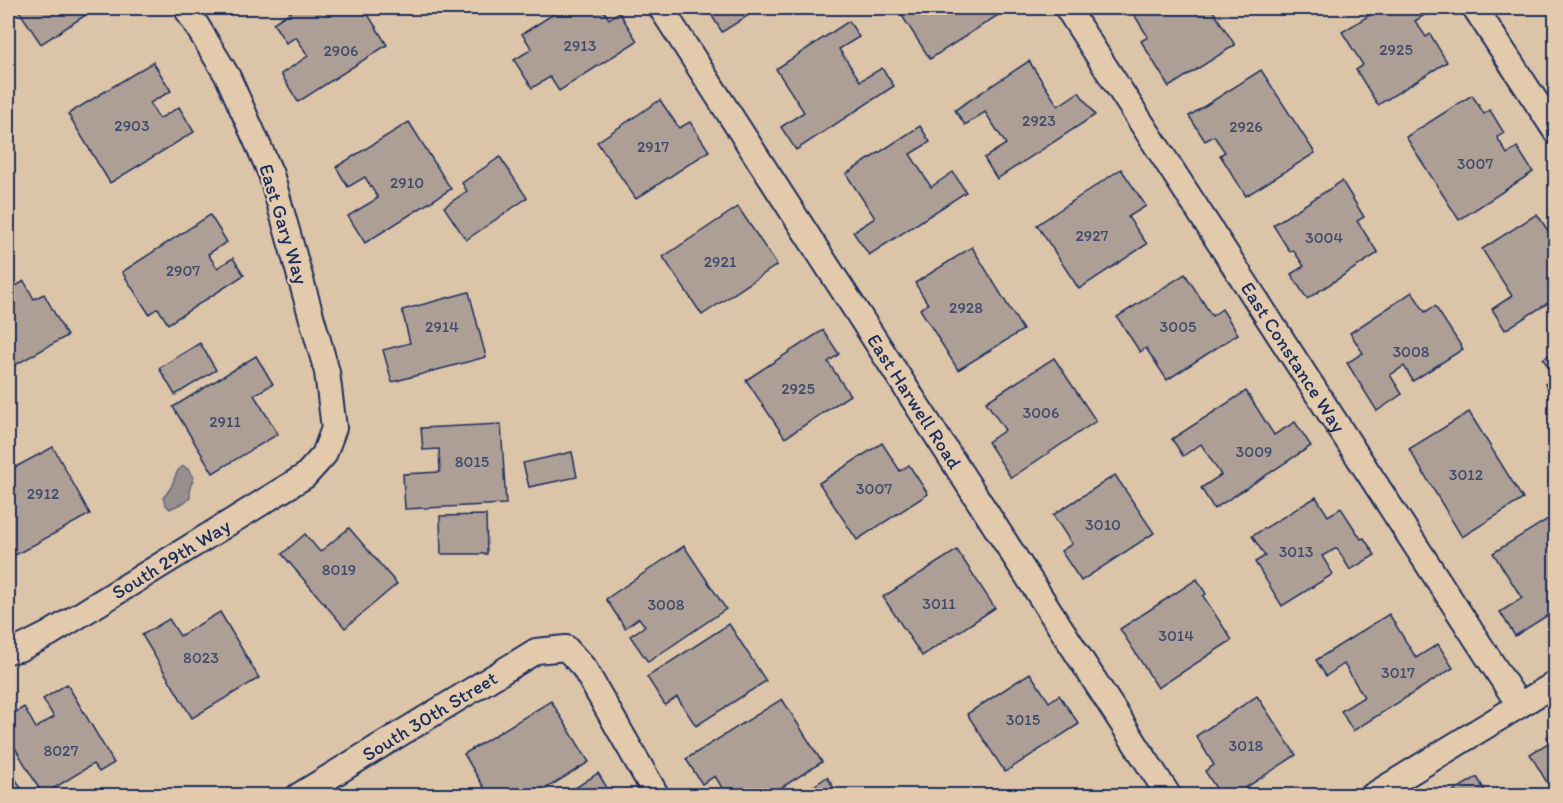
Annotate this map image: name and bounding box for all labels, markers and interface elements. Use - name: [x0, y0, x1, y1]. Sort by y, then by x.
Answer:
- house number: 2913: [564, 36, 597, 55]
- house number: 2925: [1379, 40, 1413, 59]
- house number: 2906: [323, 41, 359, 60]
- house number: 2923: [1022, 111, 1056, 130]
- house number: 2903: [114, 116, 150, 135]
- house number: 2926: [1229, 117, 1263, 136]
- house number: 2917: [637, 137, 669, 156]
- house number: 3007: [1457, 154, 1493, 173]
- street label: East Gary Way: [254, 161, 314, 288]
- house number: 2910: [390, 173, 424, 192]
- house number: 2927: [1075, 226, 1109, 245]
- house number: 3004: [1305, 228, 1343, 247]
- house number: 2921: [704, 252, 737, 271]
- house number: 2907: [166, 261, 200, 280]
- street label: East Constance Way: [1236, 277, 1351, 437]
- house number: 2928: [949, 298, 983, 317]
- house number: 2914: [425, 317, 459, 336]
- house number: 3005: [1160, 317, 1196, 336]
- street label: East Harwell Road: [862, 329, 967, 473]
- house number: 3008: [1392, 342, 1430, 361]
- house number: 2925: [781, 379, 815, 398]
- house number: 3006: [1023, 403, 1059, 422]
- house number: 2911: [209, 412, 241, 431]
- house number: 3009: [1236, 442, 1272, 461]
- house number: 8015: [455, 452, 489, 471]
- house number: 3012: [1449, 465, 1484, 484]
- house number: 3007: [856, 479, 892, 498]
- house number: 2912: [27, 484, 60, 503]
- street label: South 29th Way: [107, 513, 235, 604]
- house number: 3010: [1085, 515, 1121, 534]
- house number: 3013: [1279, 542, 1314, 561]
- house number: 8019: [322, 560, 356, 579]
- house number: 3011: [922, 594, 956, 613]
- house number: 3008: [647, 595, 685, 614]
- house number: 3014: [1158, 626, 1194, 645]
- house number: 8023: [183, 648, 219, 667]
- house number: 3017: [1381, 663, 1415, 682]
- street label: South 30th Street: [358, 666, 502, 766]
- house number: 3015: [1006, 710, 1040, 729]
- house number: 3018: [1229, 736, 1264, 755]
- house number: 8027: [44, 741, 79, 760]

